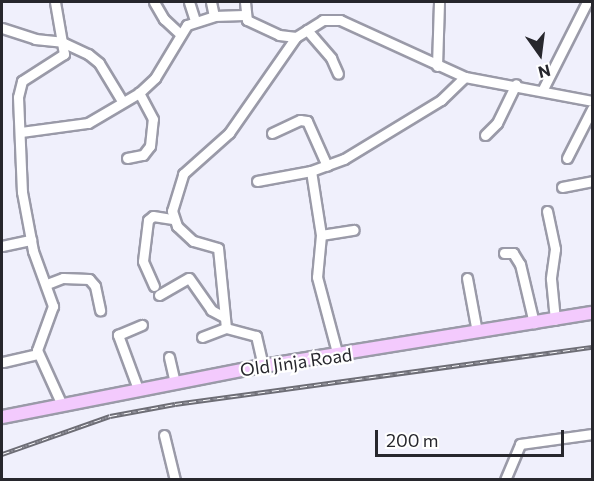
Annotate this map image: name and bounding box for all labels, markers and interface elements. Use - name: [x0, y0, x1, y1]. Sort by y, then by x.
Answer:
- north arrow: [510, 24, 570, 84]
- text: N: [536, 61, 553, 83]
- street label: Old Jinja Road: [239, 343, 353, 381]
- scale bar: [378, 418, 567, 456]
- text: 200 m: [386, 429, 439, 451]

